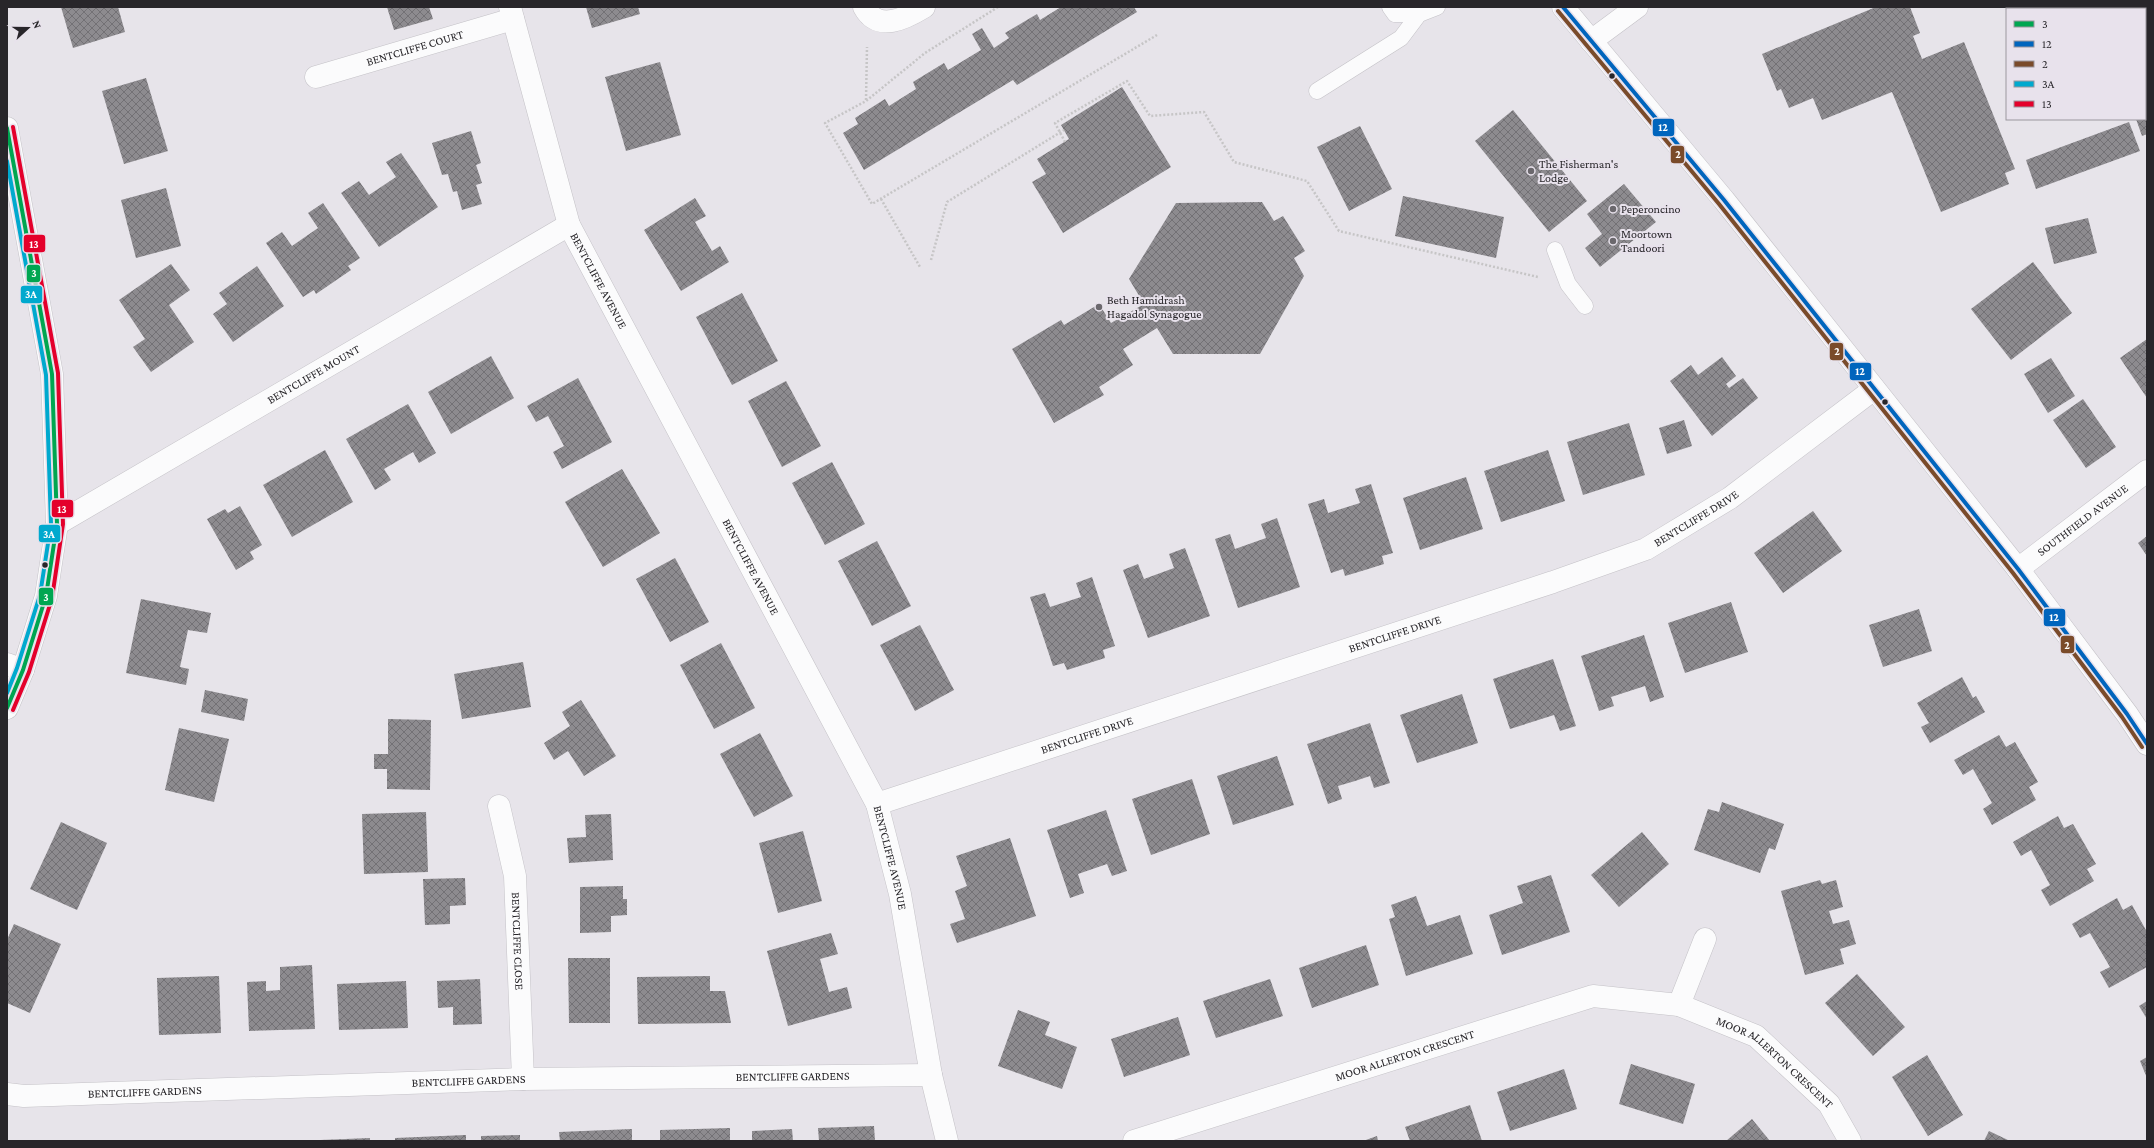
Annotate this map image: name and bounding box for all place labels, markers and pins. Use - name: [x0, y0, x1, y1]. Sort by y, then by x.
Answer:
- unlabelled marker: [1607, 71, 1617, 81]
- place label: The Fisherman's Lodge: [1539, 157, 1619, 185]
- marker: The Fisherman's Lodge: [1526, 166, 1536, 176]
- place label: Peperoncino: [1621, 202, 1681, 216]
- marker: Peperoncino: [1608, 204, 1618, 214]
- place label: Moortown Tandoori: [1621, 227, 1673, 255]
- marker: Moortown Tandoori: [1608, 236, 1618, 246]
- place label: Beth Hamidrash Hagadol Synagogue: [1107, 293, 1202, 321]
- marker: Beth Hamidrash Hagadol Synagogue: [1094, 302, 1104, 312]
- unlabelled marker: [1880, 397, 1890, 407]
- unlabelled marker: [40, 560, 50, 570]

